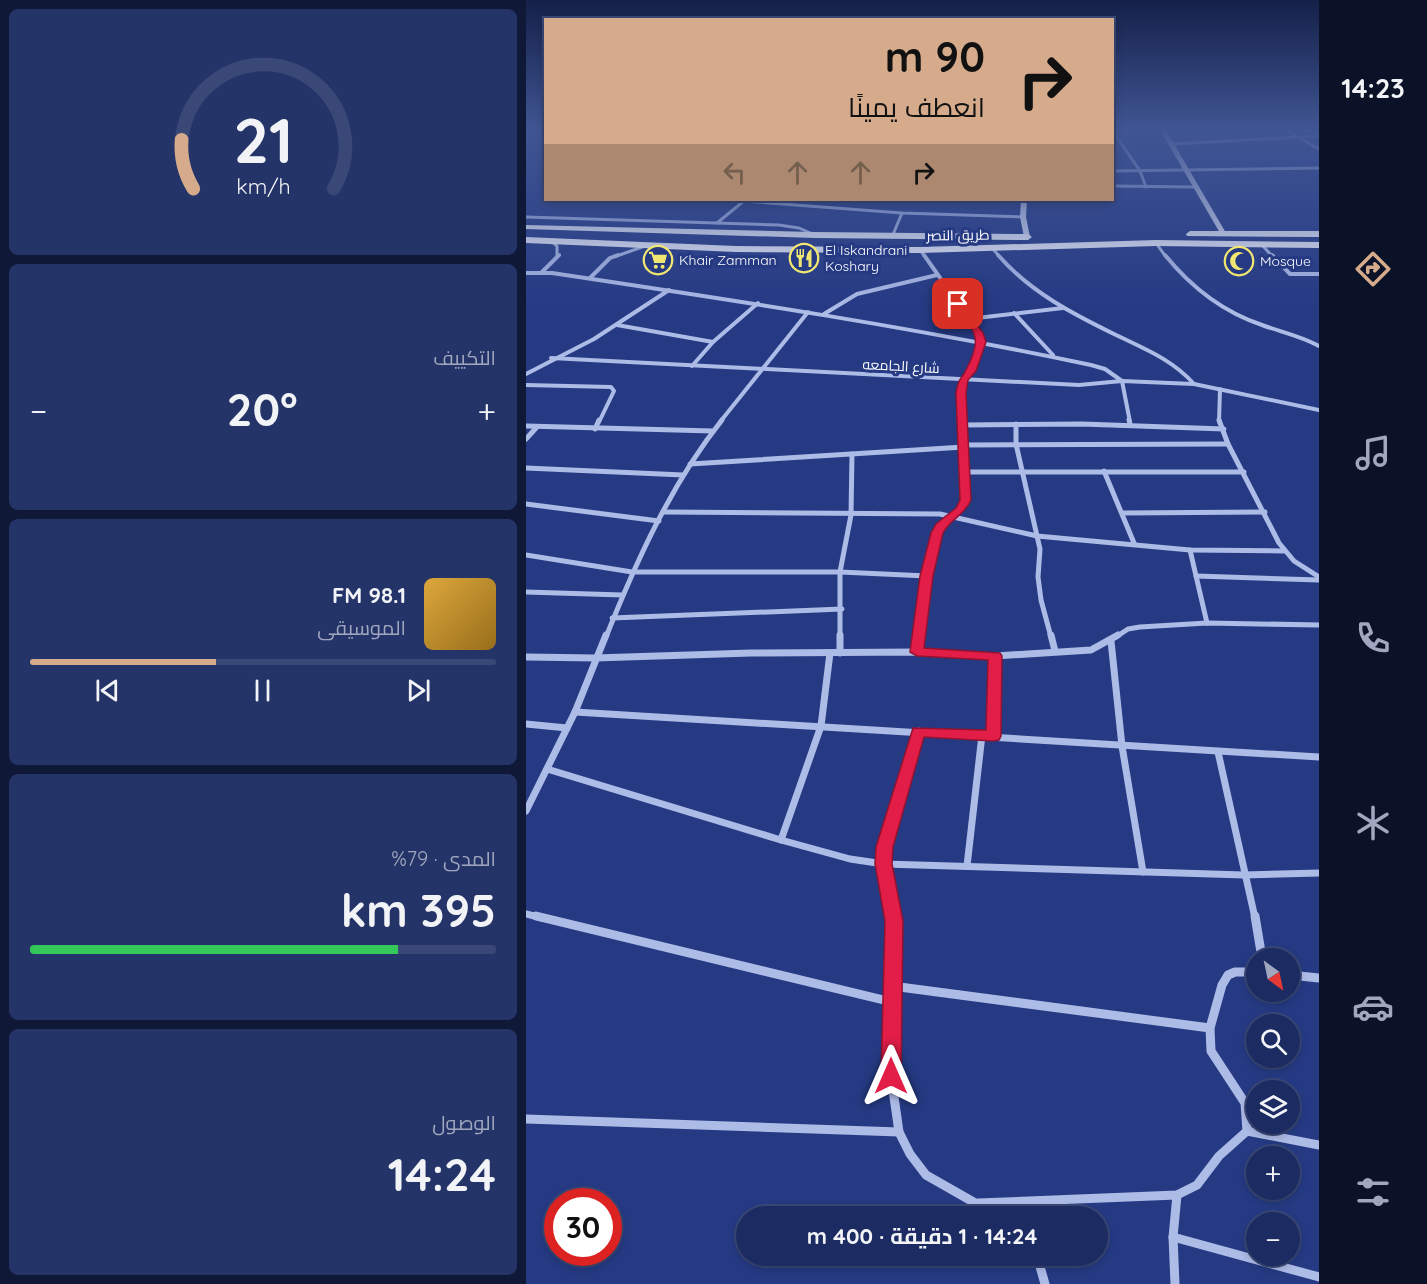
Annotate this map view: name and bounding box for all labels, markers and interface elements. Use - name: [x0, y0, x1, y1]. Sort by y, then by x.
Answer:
- text: 90 m: [885, 30, 985, 83]
- icon: right: [1006, 42, 1084, 120]
- text: 14:23: [1341, 71, 1405, 105]
- text: انعطف يمينًا: [848, 90, 985, 124]
- text: 21: [233, 101, 293, 179]
- icon: left: [718, 156, 751, 189]
- icon: ahead: [781, 156, 814, 189]
- icon: ahead: [844, 156, 877, 189]
- icon: right: [907, 156, 940, 189]
- text: km/h: [236, 173, 290, 199]
- street label: طريق النصر: [925, 225, 990, 245]
- place label: El Iskandrani Koshary: [825, 241, 907, 275]
- restaurant icon: El Iskandrani Koshary: [788, 242, 820, 274]
- supermarket icon: Khair Zamman: [642, 244, 674, 276]
- mosque icon: Mosque: [1223, 245, 1255, 277]
- icon: directions: [1352, 248, 1394, 290]
- place label: Khair Zamman: [679, 251, 777, 269]
- place label: Mosque: [1260, 252, 1311, 270]
- pin: [932, 278, 983, 329]
- icon: arrive: [941, 287, 974, 320]
- text: التكييف: [433, 345, 496, 370]
- street label: شارع الجامعه: [862, 355, 940, 377]
- text: 20°: [227, 381, 298, 437]
- text: −: [30, 390, 47, 431]
- text: +: [477, 390, 496, 431]
- icon: music: [1352, 432, 1394, 474]
- text: 98.1 FM: [332, 581, 406, 609]
- text: الموسيقى: [317, 615, 406, 640]
- icon: phone: [1352, 617, 1394, 659]
- icon: previous: [91, 674, 124, 707]
- icon: pause: [246, 674, 279, 707]
- icon: next: [402, 674, 435, 707]
- icon: climate: [1352, 802, 1394, 844]
- text: المدى · 79%: [391, 846, 496, 871]
- text: 395 km: [341, 882, 496, 938]
- north arrow: [1246, 948, 1300, 1002]
- map controls: [1246, 948, 1300, 1266]
- icon: car: [1352, 986, 1394, 1028]
- button: search: [1246, 1014, 1300, 1068]
- position arrow: [859, 1044, 923, 1108]
- button: layers: [1246, 1080, 1300, 1134]
- text: الوصول: [432, 1110, 496, 1135]
- text: 14:24: [388, 1146, 496, 1202]
- button: +: [1246, 1146, 1300, 1200]
- icon: filters: [1352, 1171, 1394, 1213]
- speed limit sign: 30: [544, 1188, 622, 1266]
- button: −: [1246, 1212, 1300, 1266]
- text: 14:24 · 1 دقيقة · 400 m: [807, 1222, 1037, 1250]

